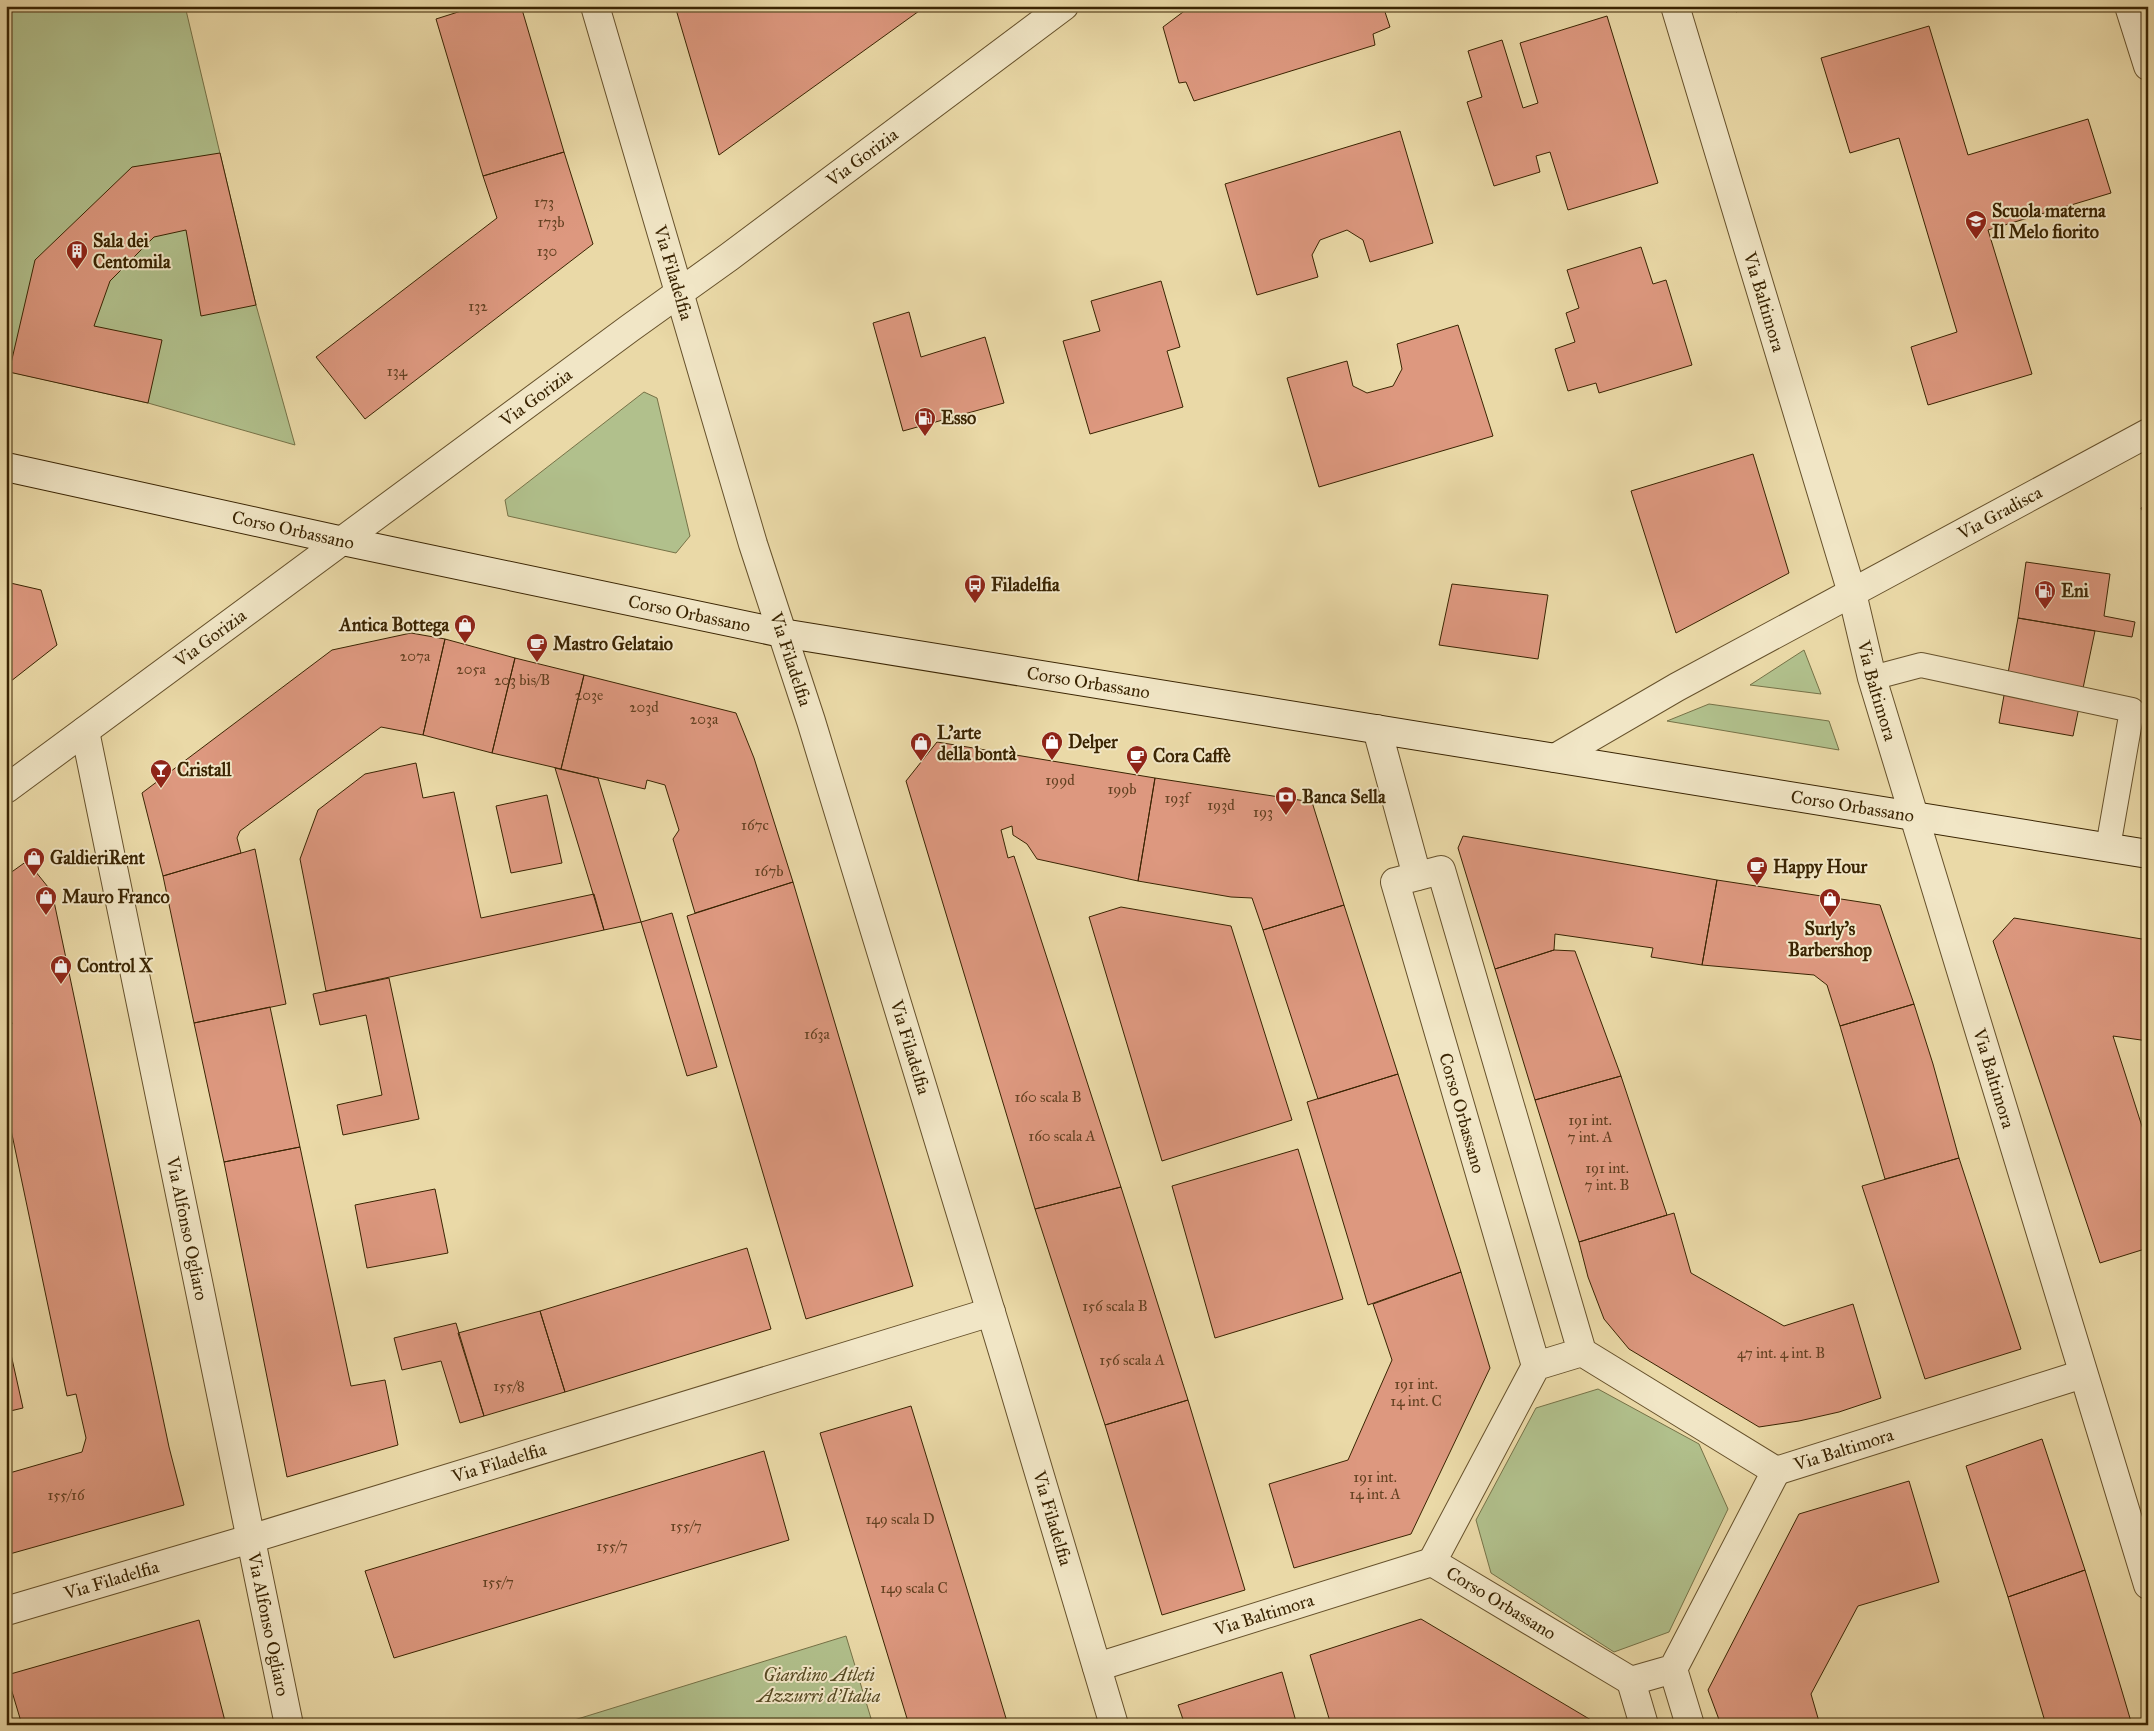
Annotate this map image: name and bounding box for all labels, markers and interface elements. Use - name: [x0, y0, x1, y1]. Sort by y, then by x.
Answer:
- street label: Via Gorizia: [821, 123, 903, 192]
- house number: 173: [534, 193, 554, 211]
- place label: Scuola materna Il Melo fiorito: [1992, 200, 2106, 243]
- school or university icon: Scuola materna Il Melo fiorito: [1964, 209, 1988, 240]
- house number: 173b: [537, 213, 565, 231]
- street label: Via Filadelfia: [649, 222, 698, 323]
- place label: Sala dei Centomila: [93, 230, 171, 273]
- building icon: Sala dei Centomila: [65, 239, 89, 270]
- house number: 130: [537, 242, 557, 260]
- street label: Via Baltimora: [1738, 248, 1790, 355]
- house number: 132: [468, 297, 488, 315]
- house number: 134: [387, 362, 408, 380]
- street label: Via Gorizia: [495, 363, 577, 432]
- fuel station icon: Esso: [913, 406, 937, 437]
- place label: Esso: [941, 407, 976, 429]
- street label: Via Gradisca: [1953, 481, 2046, 545]
- street label: Corso Orbassano: [230, 506, 356, 554]
- bus stop icon: Filadelfia: [963, 573, 987, 604]
- place label: Filadelfia: [991, 574, 1060, 596]
- fuel station icon: Eni: [2033, 579, 2057, 610]
- place label: Eni: [2061, 580, 2090, 602]
- street label: Corso Orbassano: [626, 590, 753, 637]
- street label: Via Gorizia: [169, 604, 251, 672]
- street label: Via Filadelfia: [765, 608, 817, 709]
- shop icon: Antica Bottega: [453, 613, 477, 644]
- place label: Antica Bottega: [339, 614, 449, 637]
- cafe icon: Mastro Gelataio: [525, 632, 549, 663]
- place label: Mastro Gelataio: [553, 633, 673, 655]
- street label: Via Baltimora: [1852, 637, 1902, 744]
- house number: 207a: [400, 647, 431, 665]
- house number: 205a: [456, 660, 486, 678]
- street label: Corso Orbassano: [1025, 662, 1152, 703]
- house number: 203 bis/B: [494, 671, 550, 689]
- house number: 203e: [575, 686, 603, 704]
- house number: 203d: [629, 698, 659, 716]
- house number: 203a: [690, 710, 719, 728]
- place label: L'arte della bontà: [937, 722, 1017, 765]
- shop icon: Delper: [1040, 730, 1064, 761]
- shop icon: L'arte della bontà: [909, 731, 933, 762]
- place label: Delper: [1068, 731, 1119, 754]
- cafe icon: Cora Caffè: [1125, 744, 1149, 775]
- place label: Cora Caffè: [1153, 745, 1231, 767]
- bar icon: Cristall: [149, 758, 173, 789]
- place label: Cristall: [177, 759, 232, 781]
- house number: 199d: [1045, 771, 1075, 789]
- house number: 199b: [1107, 780, 1137, 798]
- bank icon: Banca Sella: [1274, 785, 1298, 816]
- street label: Corso Orbassano: [1789, 785, 1916, 827]
- place label: Banca Sella: [1302, 786, 1386, 808]
- house number: 193f: [1165, 789, 1192, 807]
- house number: 193d: [1207, 796, 1235, 814]
- house number: 193: [1253, 803, 1273, 821]
- house number: 167c: [741, 816, 769, 834]
- shop icon: GaldieriRent: [22, 846, 46, 877]
- place label: GaldieriRent: [50, 847, 145, 869]
- cafe icon: Happy Hour: [1745, 855, 1769, 886]
- place label: Happy Hour: [1773, 856, 1869, 879]
- house number: 167b: [755, 862, 783, 880]
- shop icon: Mauro Franco: [34, 885, 58, 916]
- place label: Mauro Franco: [62, 886, 170, 908]
- shop icon: Surly's Barbershop: [1818, 887, 1842, 918]
- place label: Surly's Barbershop: [1788, 918, 1872, 962]
- shop icon: Control X: [49, 954, 73, 985]
- place label: Control X: [77, 955, 154, 977]
- street label: Via Filadelfia: [885, 996, 935, 1098]
- house number: 163a: [804, 1025, 831, 1043]
- street label: Via Baltimora: [1968, 1025, 2020, 1131]
- street label: Corso Orbassano: [1434, 1050, 1490, 1176]
- house number: 160 scala B: [1014, 1088, 1082, 1106]
- house number: 191 int. 7 int. A: [1567, 1111, 1613, 1146]
- house number: 160 scala A: [1028, 1127, 1096, 1145]
- street label: Via Alfonso Ogliaro: [161, 1154, 213, 1302]
- house number: 191 int. 7 int. B: [1585, 1159, 1630, 1194]
- house number: 156 scala B: [1082, 1297, 1148, 1315]
- house number: 47 int. 4 int. B: [1737, 1344, 1825, 1362]
- house number: 156 scala A: [1099, 1351, 1165, 1369]
- house number: 191 int. 14 int. C: [1390, 1375, 1442, 1410]
- house number: 155/8: [493, 1377, 525, 1395]
- street label: Via Baltimora: [1790, 1423, 1897, 1476]
- street label: Via Filadelfia: [448, 1438, 549, 1488]
- street label: Via Filadelfia: [1028, 1467, 1077, 1569]
- house number: 191 int. 14 int. A: [1349, 1468, 1401, 1503]
- house number: 155/16: [47, 1486, 86, 1504]
- house number: 149 scala D: [865, 1510, 935, 1528]
- house number: 155/7: [670, 1517, 702, 1535]
- house number: 155/7: [596, 1537, 628, 1555]
- street label: Via Alfonso Ogliaro: [243, 1550, 294, 1698]
- street label: Via Filadelfia: [61, 1555, 162, 1605]
- street label: Corso Orbassano: [1442, 1562, 1560, 1644]
- house number: 155/7: [482, 1573, 514, 1591]
- house number: 149 scala C: [880, 1579, 948, 1597]
- street label: Via Baltimora: [1210, 1589, 1317, 1641]
- park label: Giardino Atleti Azzurri d'Italia: [756, 1664, 881, 1707]

